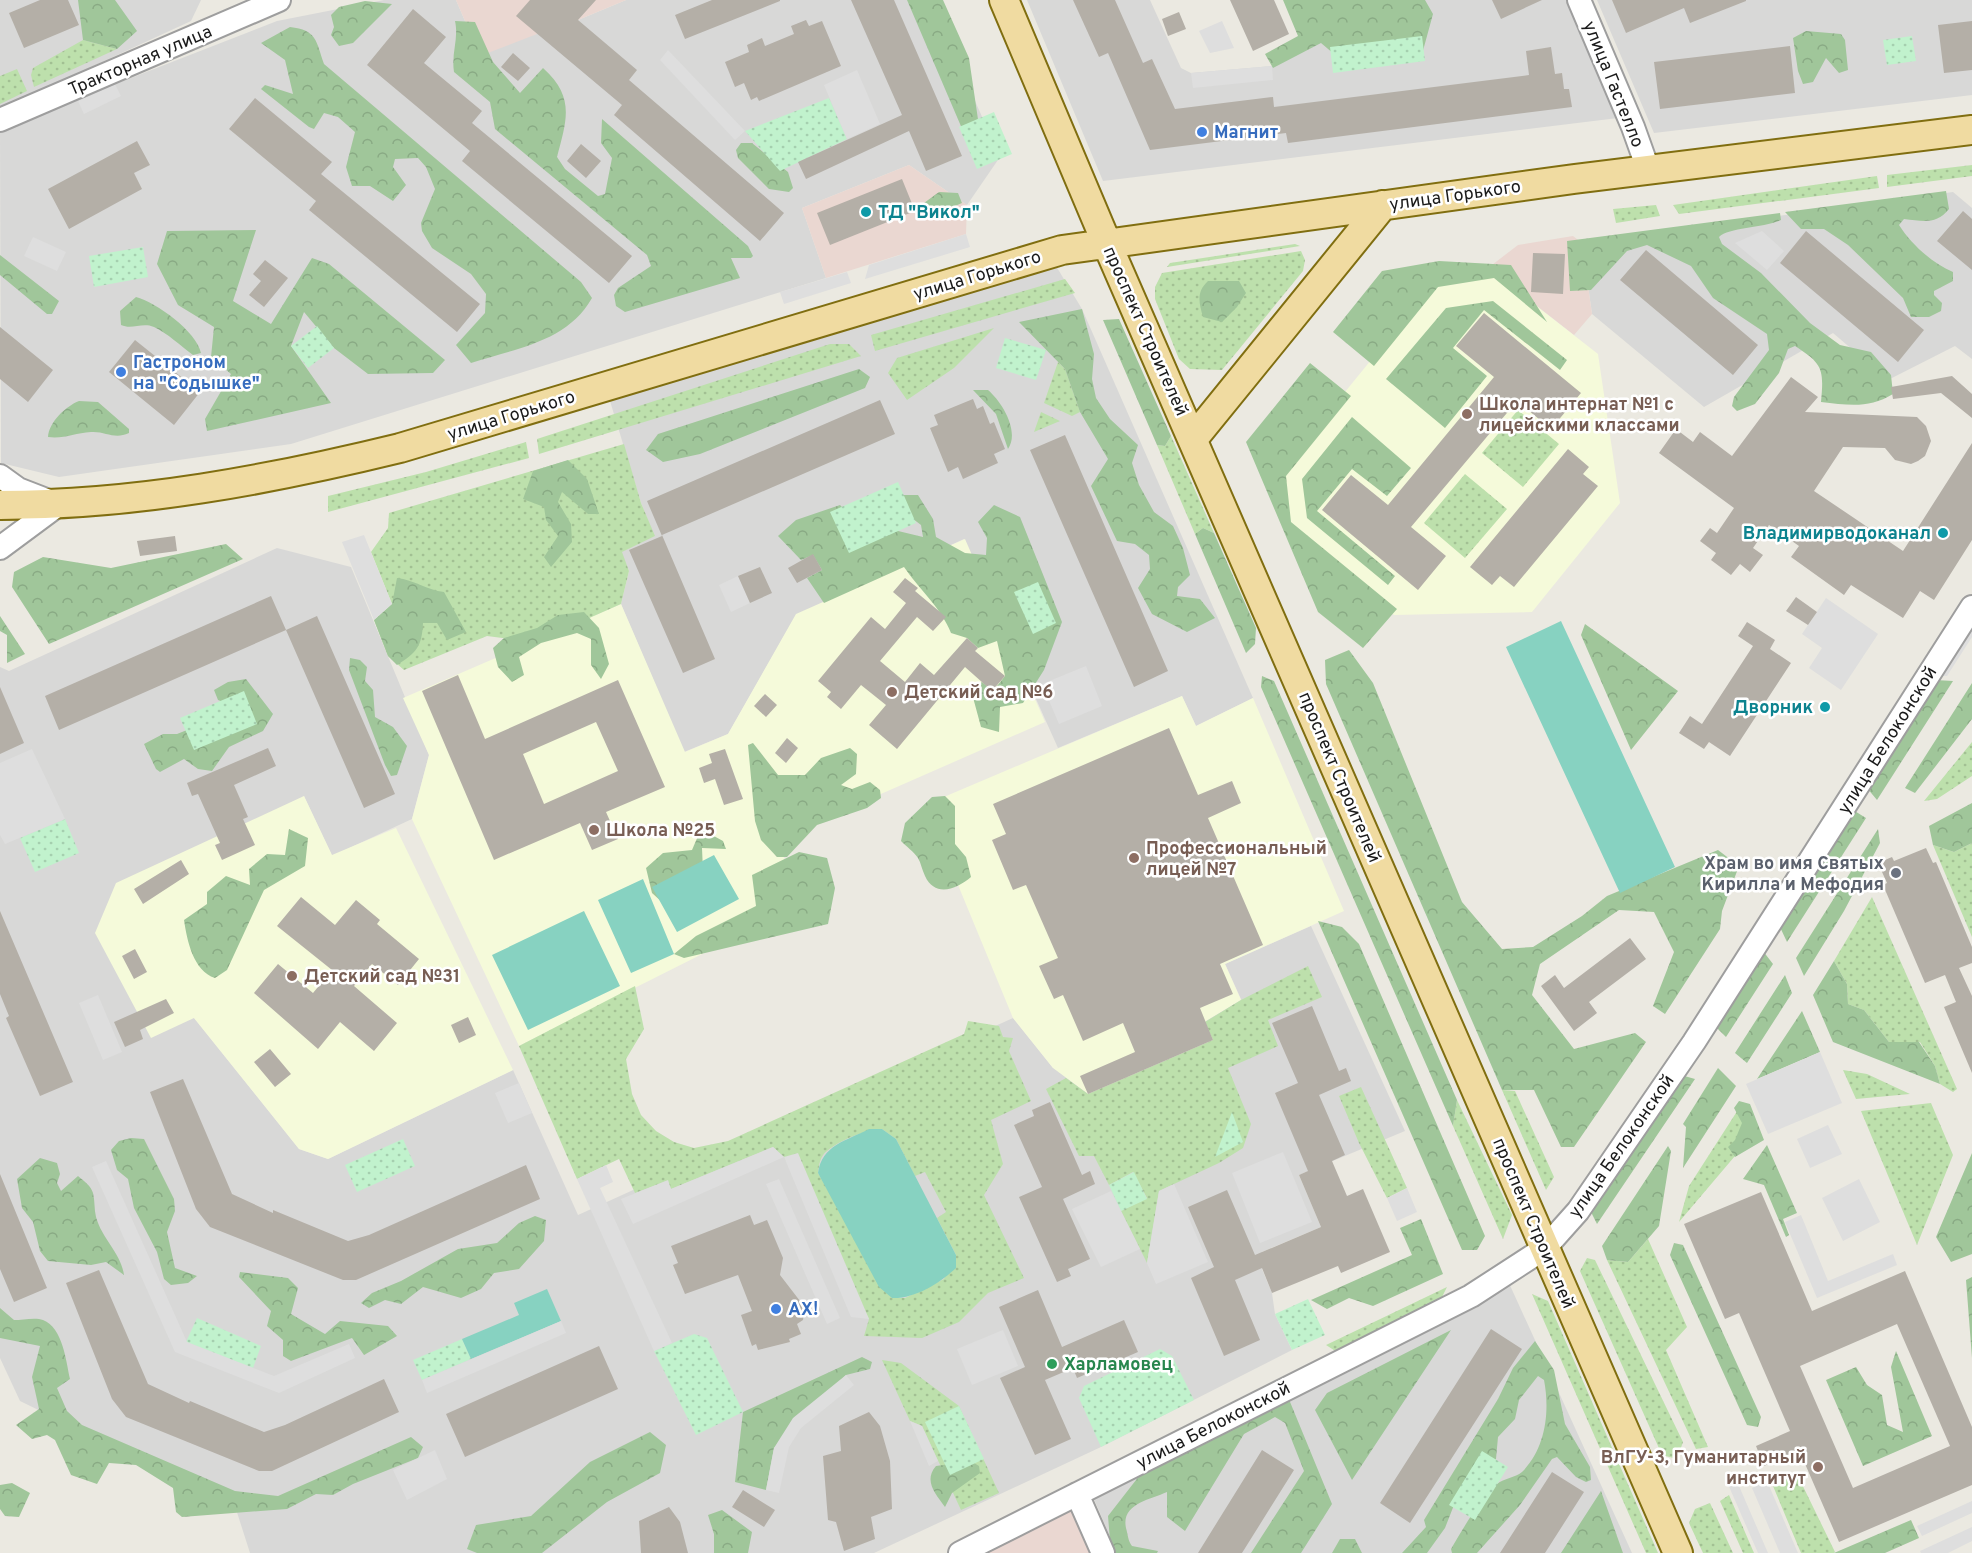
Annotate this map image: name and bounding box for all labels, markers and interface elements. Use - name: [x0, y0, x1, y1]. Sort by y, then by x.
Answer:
- street label: улица Гастелло: [1577, 18, 1648, 151]
- street label: Тракторная улица: [65, 21, 216, 102]
- place label: Магнит: [1214, 122, 1279, 145]
- marker: Магнит: [1195, 125, 1209, 139]
- street label: улица Горького: [1388, 176, 1522, 217]
- place label: ТД "Викол": [878, 202, 980, 225]
- marker: ТД "Викол": [859, 205, 873, 219]
- street label: проспект Строителей: [1097, 243, 1192, 420]
- street label: улица Горького: [911, 246, 1044, 307]
- place label: Гастроном на "Содышке": [133, 352, 260, 396]
- marker: Гастроном на "Содышке": [114, 365, 128, 379]
- street label: улица Горького: [445, 386, 578, 447]
- place label: Школа интернат №1 с лицейскими классами: [1479, 394, 1680, 438]
- marker: Школа интернат №1 с лицейскими классами: [1460, 407, 1474, 421]
- place label: Владимирводоканал: [1743, 523, 1931, 546]
- marker: Владимирводоканал: [1936, 526, 1950, 540]
- street label: улица Белоконской: [1833, 663, 1943, 819]
- place label: Детский сад №6: [904, 682, 1053, 705]
- marker: Детский сад №6: [885, 685, 899, 699]
- street label: проспект Строителей: [1292, 689, 1385, 866]
- place label: Дворник: [1733, 697, 1813, 720]
- marker: Дворник: [1818, 700, 1832, 714]
- place label: Школа №25: [606, 820, 715, 843]
- marker: Школа №25: [587, 823, 601, 837]
- place label: Профессиональный лицей №7: [1146, 838, 1327, 882]
- marker: Профессиональный лицей №7: [1127, 851, 1141, 865]
- place label: Храм во имя Святых Кирилла и Мефодия: [1702, 853, 1884, 897]
- marker: Храм во имя Святых Кирилла и Мефодия: [1889, 866, 1903, 880]
- place label: Детский сад №31: [304, 966, 460, 989]
- marker: Детский сад №31: [285, 969, 299, 983]
- street label: улица Белоконской: [1564, 1071, 1680, 1223]
- street label: проспект Строителей: [1486, 1135, 1579, 1312]
- place label: АХ!: [788, 1299, 818, 1322]
- marker: АХ!: [769, 1302, 783, 1316]
- place label: Харламовец: [1064, 1354, 1173, 1377]
- marker: Харламовец: [1045, 1357, 1059, 1371]
- street label: улица Белоконской: [1133, 1378, 1295, 1475]
- place label: ВлГУ-3, Гуманитарный институт: [1601, 1447, 1807, 1491]
- marker: ВлГУ-3, Гуманитарный институт: [1811, 1460, 1825, 1474]

